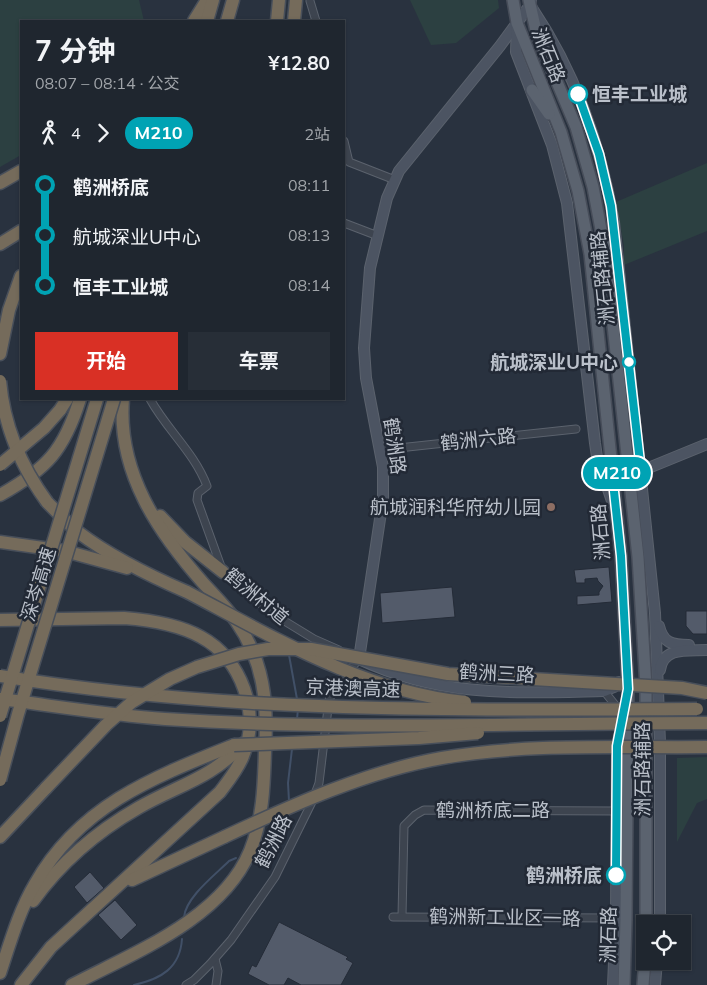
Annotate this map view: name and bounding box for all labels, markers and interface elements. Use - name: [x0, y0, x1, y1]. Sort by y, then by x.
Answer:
- street label: 洲石路: [527, 24, 571, 86]
- text: 7 分钟: [35, 33, 115, 68]
- text: ¥12.80: [268, 51, 330, 75]
- text: 08:07 – 08:14 · 公交: [35, 73, 180, 93]
- place label: 恒丰工业城: [592, 82, 687, 106]
- marker: 恒丰工业城: [568, 84, 588, 104]
- icon: walk: [35, 119, 63, 147]
- icon: forward: [89, 119, 117, 147]
- text: M210: [135, 121, 183, 144]
- text: 4: [71, 123, 81, 143]
- text: 2站: [304, 124, 330, 144]
- text: 鹤洲桥底: [73, 175, 149, 199]
- text: 08:11: [288, 175, 330, 195]
- text: 航城深业U中心: [73, 225, 201, 249]
- text: 08:13: [288, 225, 330, 245]
- street label: 洲石路辅路: [585, 229, 619, 327]
- text: 恒丰工业城: [73, 275, 168, 299]
- text: 08:14: [288, 275, 330, 295]
- button: 开始: [35, 332, 178, 390]
- button: 车票: [188, 332, 330, 390]
- place label: 航城深业U中心: [490, 350, 618, 374]
- marker: 航城深业U中心: [622, 355, 636, 369]
- street label: 鹤洲路: [379, 416, 411, 476]
- street label: 鹤洲六路: [439, 423, 517, 455]
- line badge: M210: [582, 457, 652, 489]
- text: M210: [593, 461, 641, 484]
- place label: 航城润科华府幼儿园: [370, 495, 541, 519]
- marker: 航城润科华府幼儿园: [545, 501, 557, 513]
- street label: 洲石路: [586, 503, 614, 561]
- street label: 深岑高速: [15, 544, 61, 624]
- street label: 鹤洲村道: [220, 562, 294, 630]
- street label: 鹤洲三路: [458, 659, 536, 687]
- street label: 京港澳高速: [305, 674, 401, 702]
- street label: 洲石路辅路: [630, 721, 654, 817]
- street label: 鹤洲桥底二路: [436, 798, 550, 822]
- street label: 鹤洲路: [249, 810, 297, 872]
- place label: 鹤洲桥底: [526, 863, 602, 887]
- marker: 鹤洲桥底: [606, 865, 626, 885]
- street label: 鹤洲新工业区一路: [429, 904, 581, 930]
- street label: 洲石路: [596, 906, 620, 964]
- map controls: [636, 915, 691, 970]
- button: locate: [636, 915, 691, 970]

